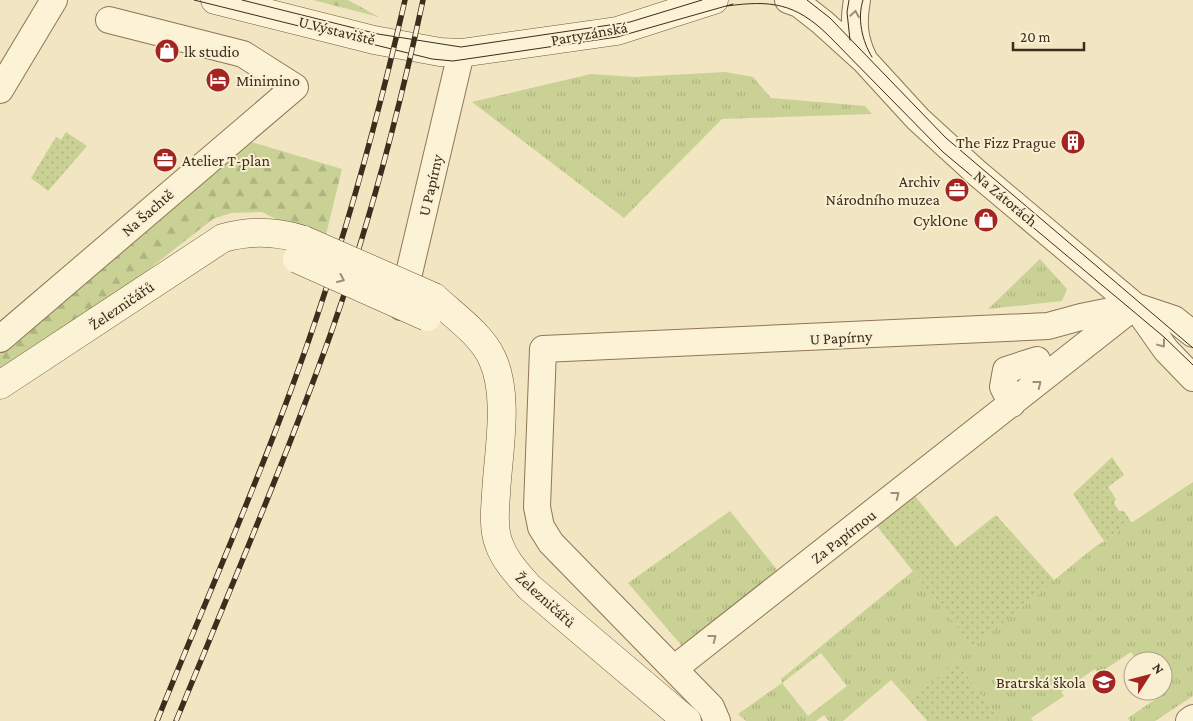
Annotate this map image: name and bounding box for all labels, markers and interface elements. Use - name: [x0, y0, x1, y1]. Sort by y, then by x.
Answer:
- one-way arrow: [849, 9, 859, 18]
- street label: U Výstaviště: [297, 13, 377, 49]
- street label: Partyzánská: [549, 18, 629, 50]
- scale bar: [1013, 20, 1084, 52]
- text: 20 m: [1020, 29, 1051, 45]
- shop icon: lk studio: [154, 38, 180, 64]
- place label: lk studio: [184, 43, 240, 60]
- hotel icon: Minimino: [205, 67, 231, 93]
- place label: Minimino: [236, 72, 300, 89]
- building icon: The Fizz Prague: [1060, 129, 1086, 155]
- place label: The Fizz Prague: [956, 134, 1056, 152]
- office icon: Atelier T-plan: [152, 147, 178, 173]
- place label: Atelier T-plan: [182, 152, 271, 170]
- street label: U Papírny: [415, 152, 447, 218]
- street label: Na Zátorách: [970, 167, 1041, 230]
- place label: Archiv Národního muzea: [826, 173, 941, 208]
- office icon: Archiv Národního muzea: [944, 177, 970, 203]
- street label: Na Šachtě: [118, 185, 177, 239]
- shop icon: CyklOne: [973, 207, 999, 233]
- place label: CyklOne: [913, 212, 968, 230]
- one-way arrow: [336, 273, 345, 284]
- street label: Železničářů: [86, 277, 157, 333]
- street label: U Papírny: [809, 327, 873, 349]
- one-way arrow: [1156, 338, 1165, 348]
- one-way arrow: [1032, 380, 1041, 389]
- one-way arrow: [890, 492, 899, 500]
- street label: Za Papírnou: [808, 506, 880, 568]
- street label: Železničářů: [512, 568, 579, 631]
- one-way arrow: [707, 636, 716, 644]
- north arrow: [1123, 651, 1173, 701]
- text: N: [1149, 660, 1168, 677]
- school or university icon: Bratrská škola: [1091, 669, 1117, 695]
- place label: Bratrská škola: [996, 674, 1087, 691]

